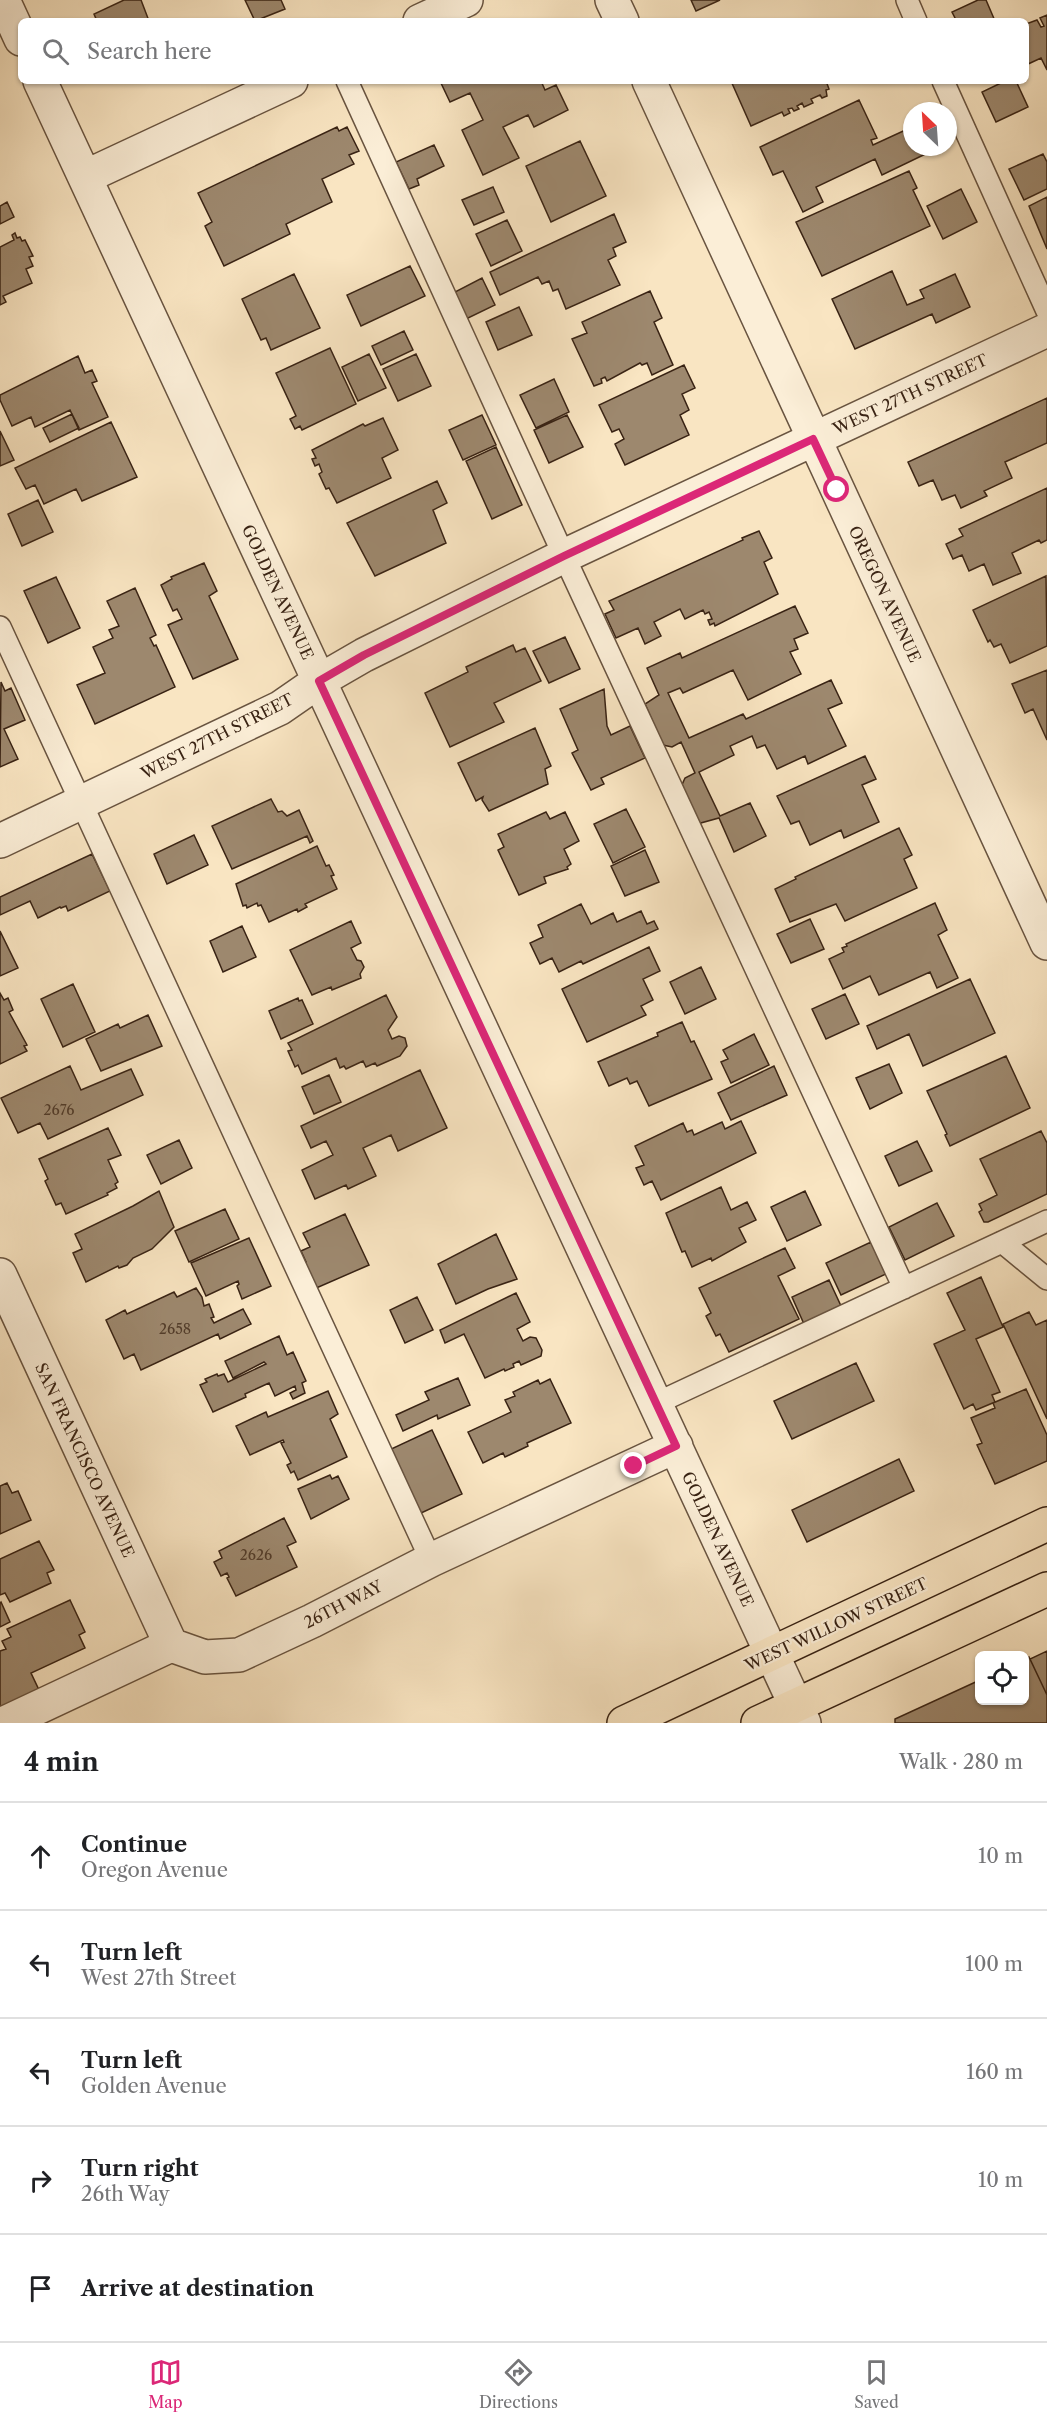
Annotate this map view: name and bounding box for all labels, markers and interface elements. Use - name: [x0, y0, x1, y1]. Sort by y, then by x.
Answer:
- search box: [18, 18, 1029, 84]
- icon: search: [39, 35, 72, 68]
- text: Search here: [87, 38, 212, 65]
- north arrow: [903, 102, 957, 156]
- street label: WEST 27TH STREET: [829, 349, 991, 439]
- route start: [823, 476, 849, 502]
- street label: GOLDEN AVENUE: [238, 521, 318, 663]
- street label: OREGON AVENUE: [845, 523, 925, 665]
- street label: WEST 27TH STREET: [137, 689, 297, 784]
- house number: 2676: [44, 1101, 74, 1119]
- house number: 2658: [159, 1320, 191, 1338]
- street label: SAN FRANCISCO AVENUE: [31, 1359, 139, 1561]
- route end: [620, 1452, 646, 1478]
- street label: GOLDEN AVENUE: [678, 1468, 758, 1610]
- house number: 2626: [240, 1546, 272, 1564]
- street label: WEST WILLOW STREET: [741, 1573, 930, 1676]
- street label: 26TH WAY: [300, 1575, 386, 1632]
- map controls: [975, 1651, 1029, 1705]
- button: locate: [975, 1651, 1029, 1705]
- text: 4 min: [24, 1746, 99, 1778]
- text: Walk · 280 m: [899, 1750, 1023, 1774]
- text: Continue: [81, 1831, 187, 1858]
- icon: ahead: [24, 1840, 57, 1873]
- text: 10 m: [978, 1844, 1023, 1868]
- text: Oregon Avenue: [81, 1858, 228, 1882]
- text: Turn left: [81, 1939, 182, 1966]
- icon: left: [24, 1948, 57, 1981]
- text: 100 m: [965, 1952, 1023, 1976]
- text: West 27th Street: [81, 1966, 236, 1990]
- text: Turn left: [81, 2047, 182, 2074]
- icon: left: [24, 2056, 57, 2089]
- text: 160 m: [966, 2060, 1023, 2084]
- text: Golden Avenue: [81, 2074, 227, 2098]
- text: Turn right: [81, 2155, 199, 2182]
- icon: right: [24, 2164, 57, 2197]
- text: 10 m: [978, 2168, 1023, 2192]
- text: 26th Way: [81, 2182, 170, 2206]
- icon: arrive: [24, 2272, 57, 2305]
- text: Arrive at destination: [81, 2275, 314, 2302]
- tab: Map: [148, 2356, 183, 2412]
- tab: Directions: [479, 2356, 558, 2412]
- tab: Saved: [854, 2356, 899, 2412]

